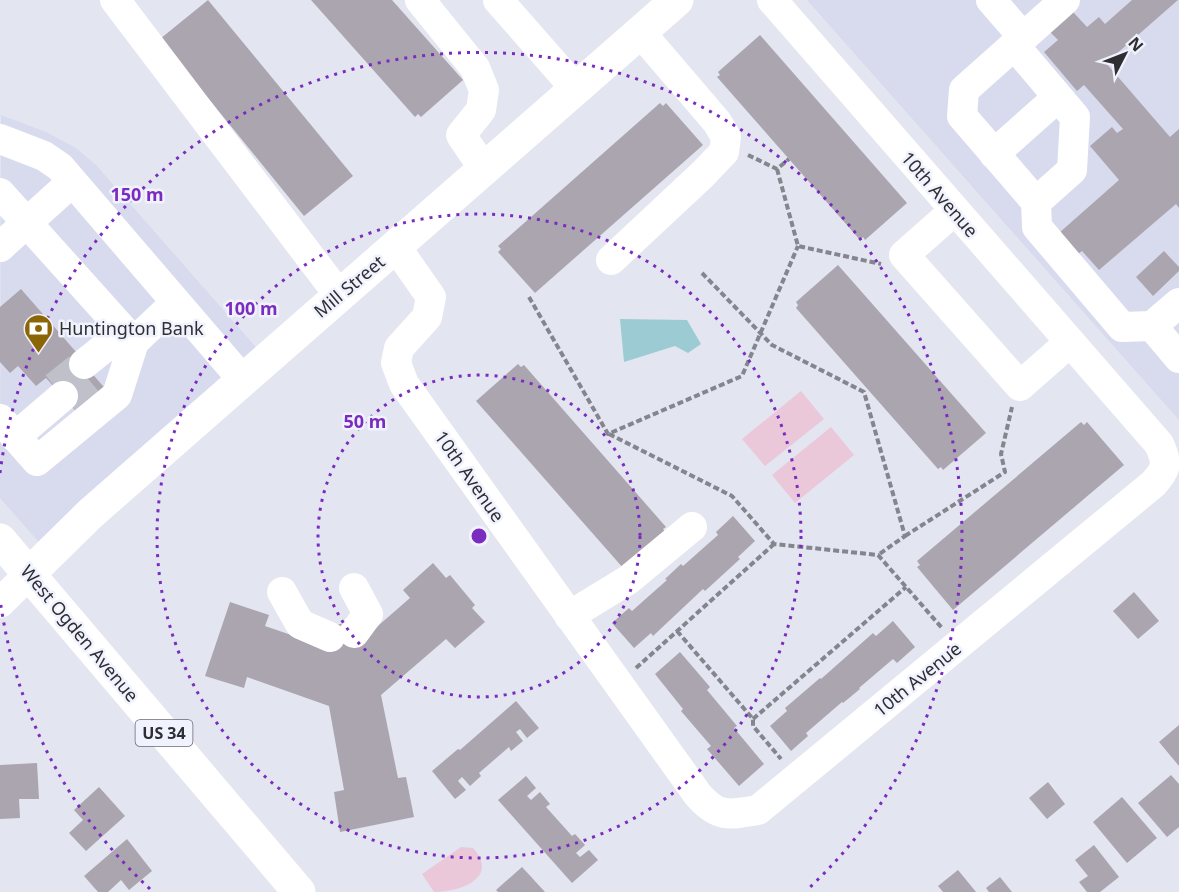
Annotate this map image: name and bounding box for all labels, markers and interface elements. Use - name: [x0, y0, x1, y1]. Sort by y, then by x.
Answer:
- north arrow: [1095, 24, 1155, 84]
- text: N: [1124, 32, 1149, 56]
- street label: 10th Avenue: [896, 146, 984, 242]
- text: 150 m: [110, 182, 164, 206]
- street label: Mill Street: [309, 249, 390, 323]
- text: 100 m: [224, 296, 278, 320]
- bank icon: Huntington Bank: [22, 312, 54, 354]
- place label: Huntington Bank: [59, 316, 204, 340]
- text: 50 m: [344, 409, 386, 433]
- street label: 10th Avenue: [430, 426, 510, 526]
- centre of rings: [469, 526, 489, 546]
- street label: West Ogden Avenue: [16, 560, 144, 706]
- street label: 10th Avenue: [868, 636, 966, 722]
- road number: US 34: [136, 720, 192, 746]

